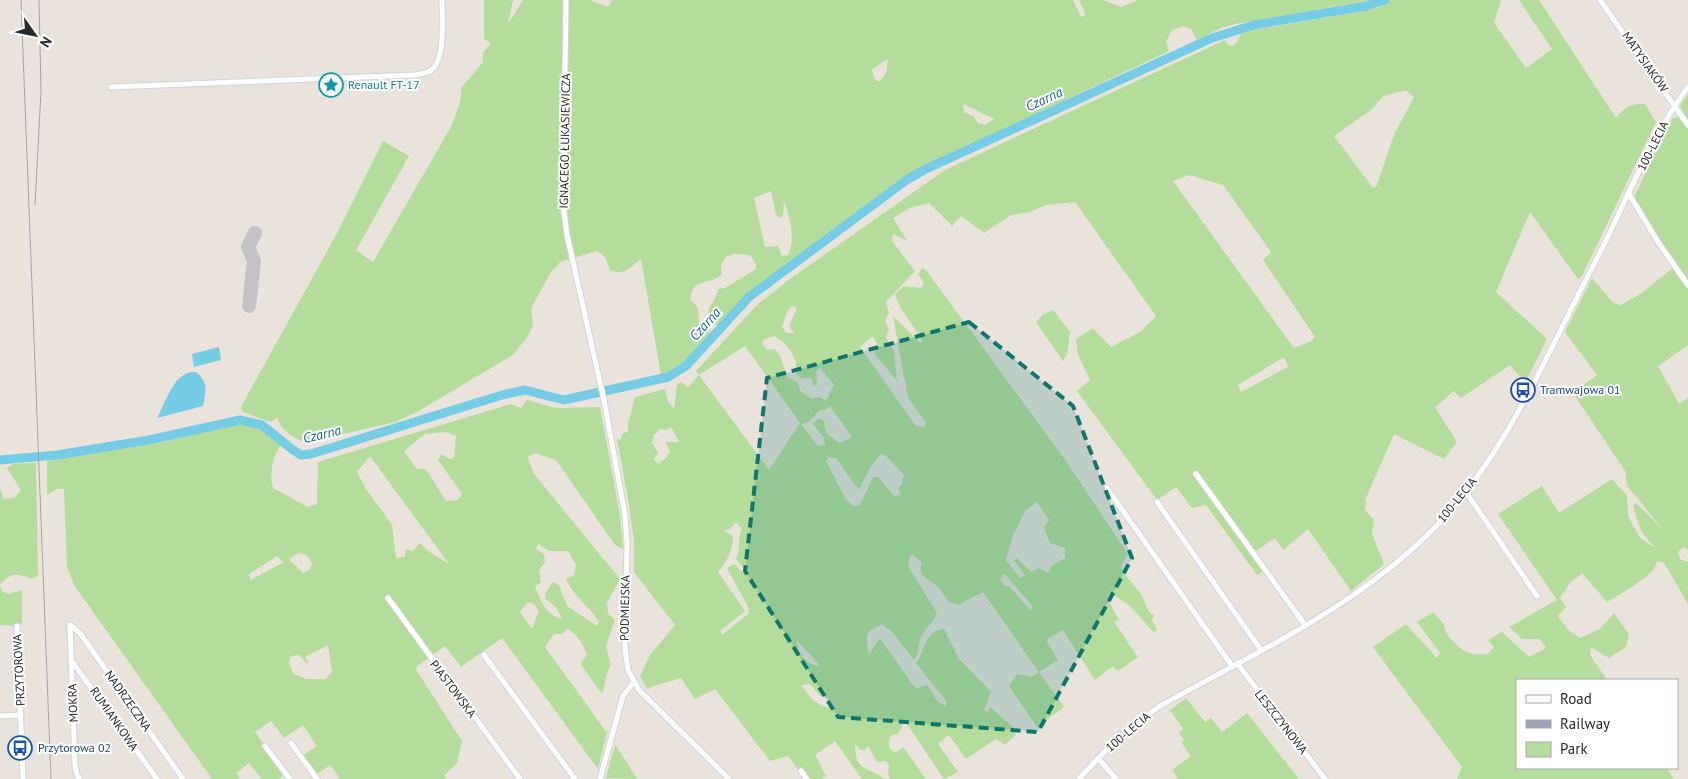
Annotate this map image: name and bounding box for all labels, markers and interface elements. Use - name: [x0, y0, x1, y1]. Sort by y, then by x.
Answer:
- north arrow: [10, 10, 60, 60]
- street label: MATYSIAKÓW: [1619, 29, 1672, 95]
- text: N: [36, 33, 56, 51]
- place icon: Renault FT-17: [318, 72, 344, 98]
- street label: IGNACEGO ŁUKASIEWICZA: [556, 73, 573, 209]
- place label: Renault FT-17: [348, 77, 420, 92]
- water label: Czarna: [1023, 83, 1066, 115]
- street label: 100-LECIA: [1634, 118, 1671, 173]
- water label: Czarna: [685, 303, 725, 344]
- bus stop icon: Tramwajowa 01: [1510, 377, 1536, 403]
- place label: Tramwajowa 01: [1540, 382, 1621, 397]
- water label: Czarna: [301, 421, 343, 447]
- street label: 100-LECIA: [1434, 474, 1479, 525]
- street label: PODMIEJSKA: [616, 575, 633, 641]
- street label: PRZYTOROWA: [9, 634, 28, 706]
- street label: PIASTOWSKA: [427, 657, 480, 720]
- street label: NADRZECZNA: [102, 667, 155, 734]
- legend: [1516, 679, 1678, 769]
- street label: MOKRA: [64, 683, 81, 723]
- street label: RUMIANKOWA: [87, 684, 142, 753]
- street label: LESZCZYNOWA: [1252, 687, 1311, 757]
- text: Road: [1560, 689, 1592, 708]
- street label: 100-LECIA: [1102, 709, 1153, 755]
- text: Railway: [1560, 714, 1610, 733]
- bus stop icon: Przytorowa 02: [7, 735, 33, 761]
- text: Park: [1560, 739, 1588, 758]
- place label: Przytorowa 02: [38, 740, 111, 755]

